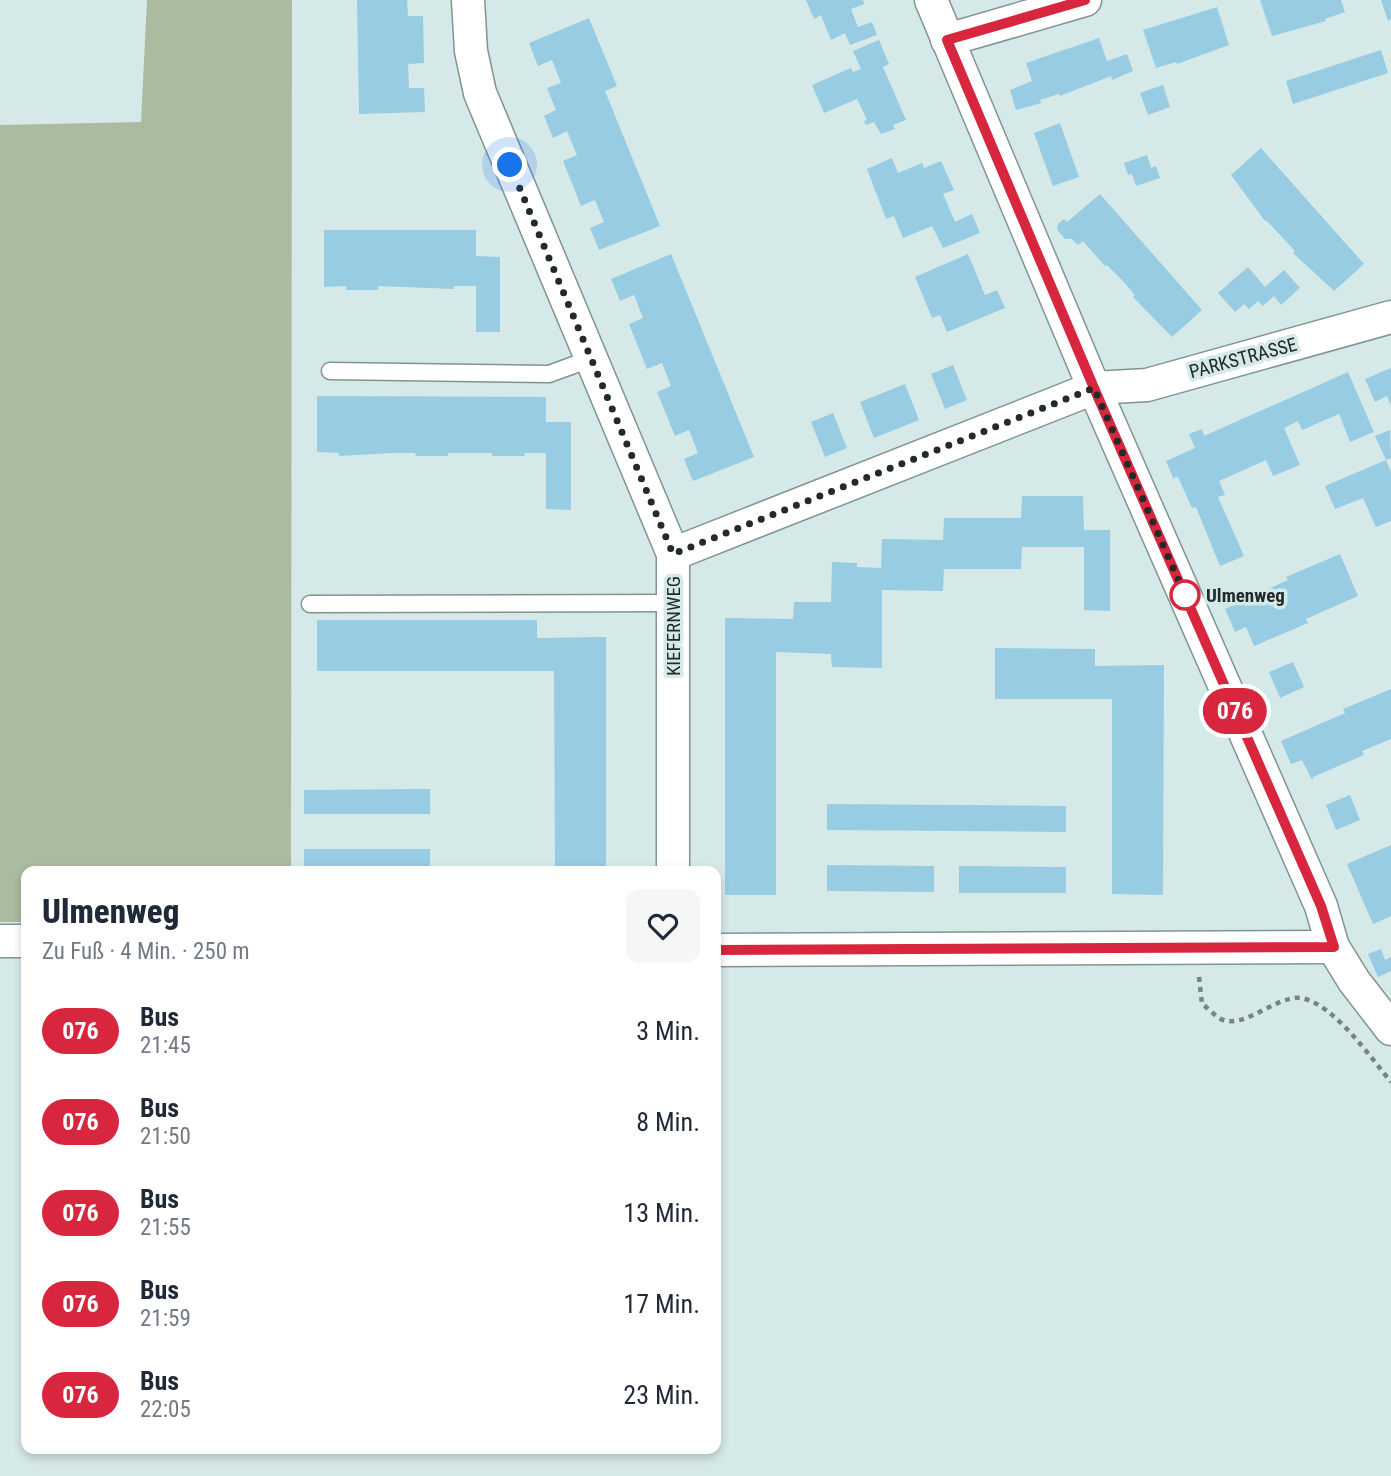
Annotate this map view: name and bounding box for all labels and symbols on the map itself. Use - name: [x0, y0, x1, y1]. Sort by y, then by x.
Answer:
- your location: [492, 147, 527, 182]
- street label: PARKSTRASSE: [1187, 333, 1299, 383]
- street label: KIEFERNWEG: [662, 576, 685, 676]
- marker: Ulmenweg: [1170, 580, 1200, 610]
- place label: Ulmenweg: [1206, 584, 1285, 607]
- line badge: 076: [1195, 688, 1275, 734]

